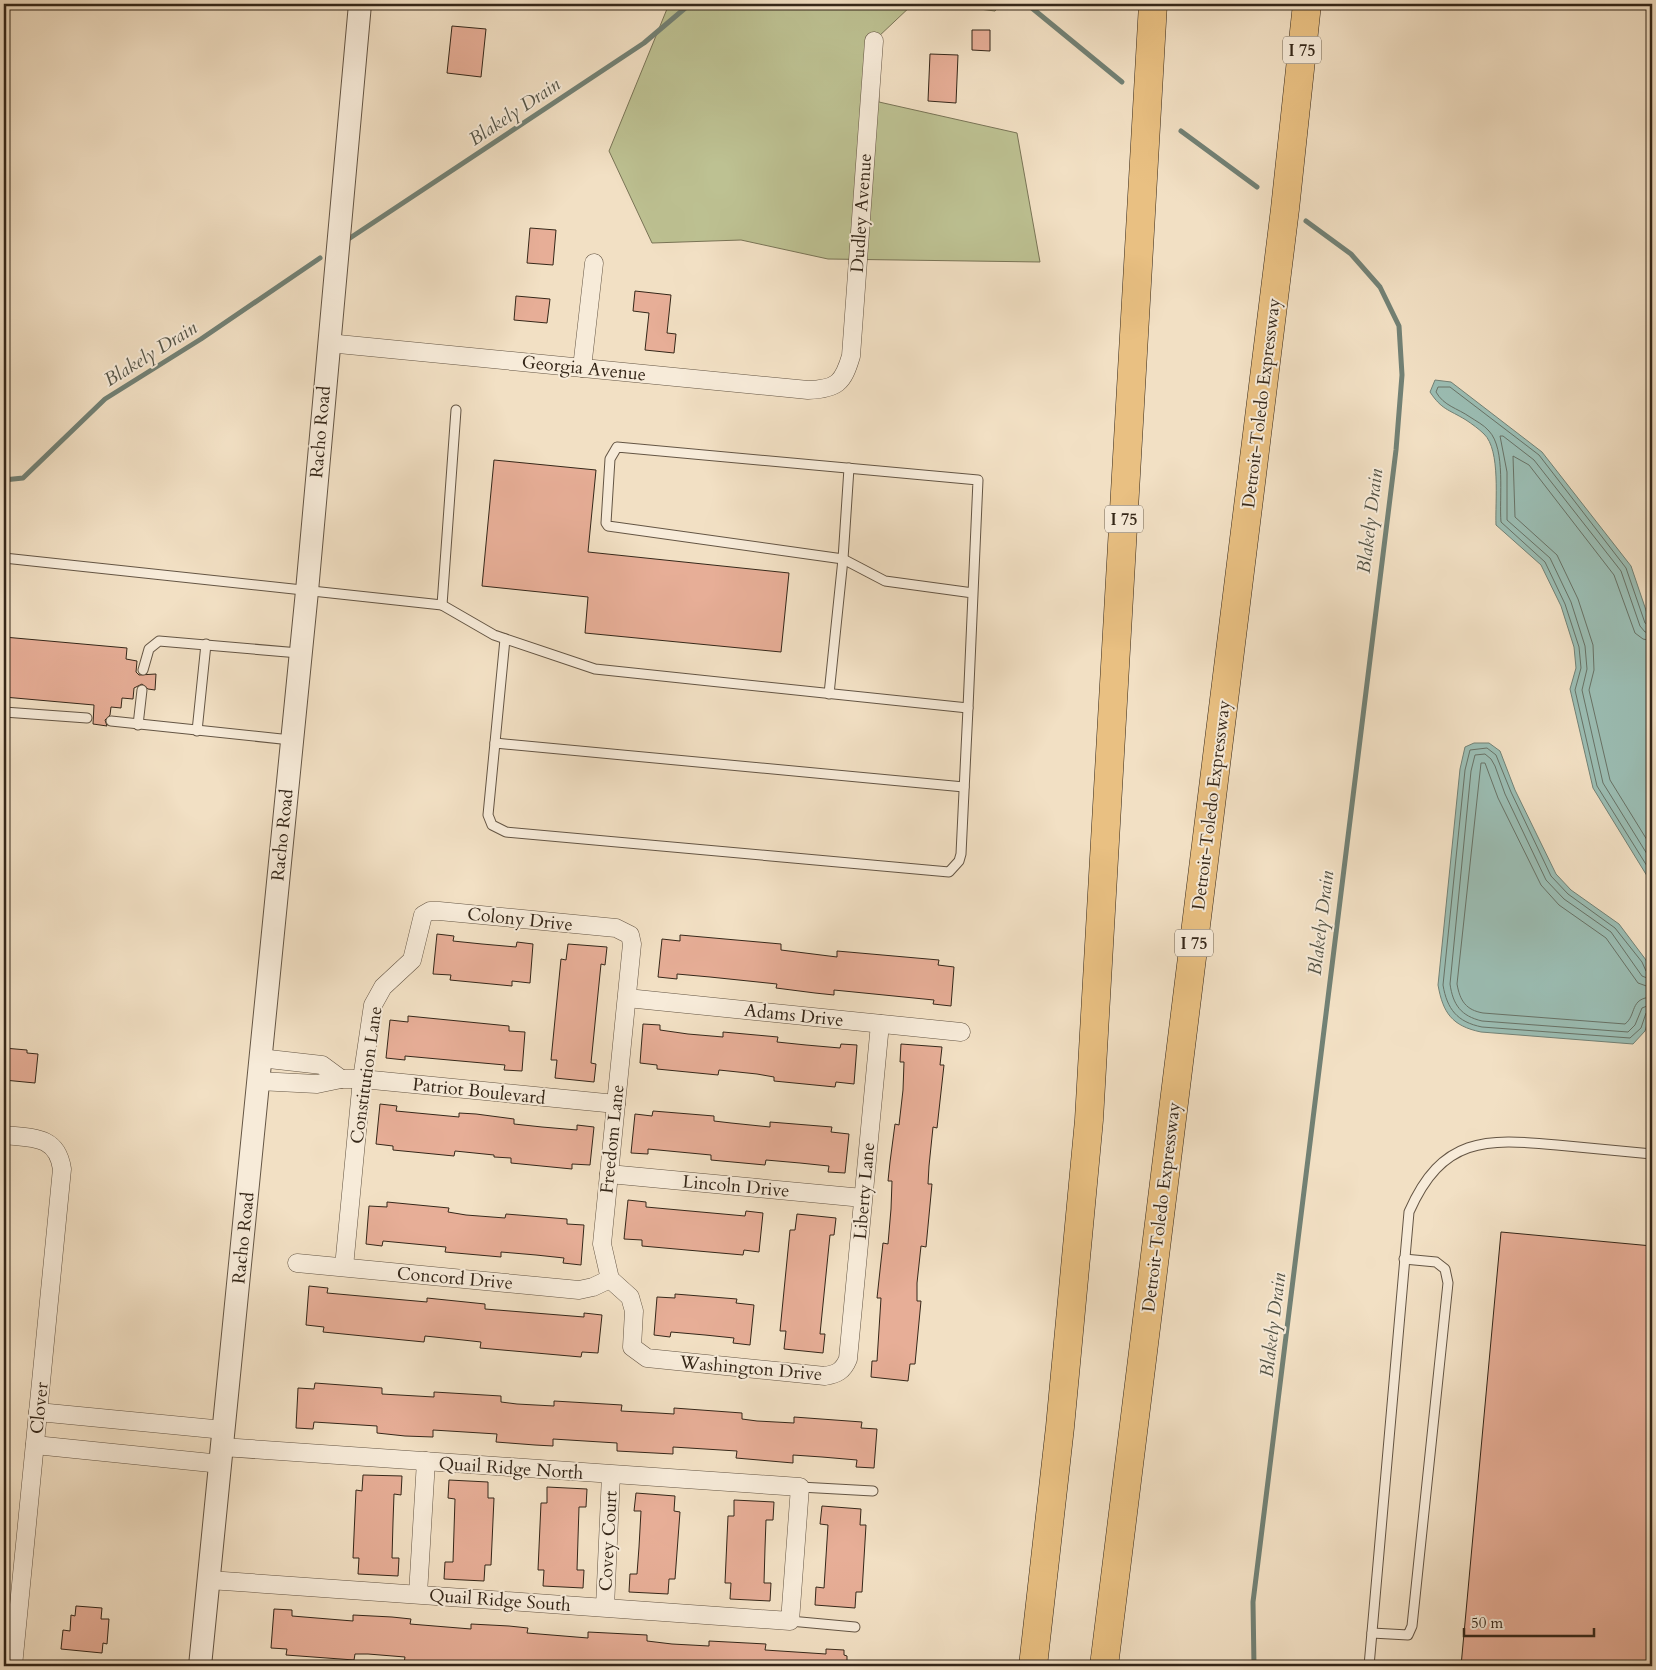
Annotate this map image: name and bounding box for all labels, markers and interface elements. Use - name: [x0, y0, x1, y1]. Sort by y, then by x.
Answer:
- road number: I 75: [1283, 36, 1321, 64]
- water label: Blakely Drain: [464, 71, 566, 152]
- street label: Dudley Avenue: [845, 153, 878, 274]
- street label: Detroit-Toledo Expressway: [1236, 296, 1287, 510]
- water label: Blakely Drain: [99, 315, 203, 393]
- street label: Georgia Avenue: [521, 350, 647, 387]
- street label: Racho Road: [304, 384, 337, 479]
- water label: Blakely Drain: [1351, 467, 1389, 575]
- road number: I 75: [1105, 506, 1143, 532]
- street label: Detroit-Toledo Expressway: [1186, 698, 1237, 912]
- street label: Racho Road: [265, 787, 300, 882]
- water label: Blakely Drain: [1302, 869, 1340, 977]
- street label: Colony Drive: [466, 902, 574, 937]
- road number: I 75: [1175, 930, 1213, 956]
- street label: Adams Drive: [743, 998, 845, 1033]
- street label: Constitution Lane: [344, 1005, 389, 1145]
- street label: Patriot Boulevard: [411, 1072, 547, 1111]
- street label: Freedom Lane: [594, 1083, 631, 1195]
- street label: Detroit-Toledo Expressway: [1136, 1100, 1187, 1314]
- street label: Liberty Lane: [848, 1141, 881, 1241]
- street label: Lincoln Drive: [681, 1169, 790, 1204]
- street label: Racho Road: [226, 1190, 261, 1285]
- street label: Concord Drive: [396, 1261, 514, 1296]
- water label: Blakely Drain: [1254, 1271, 1292, 1379]
- street label: Washington Drive: [678, 1350, 823, 1387]
- street label: Clover: [24, 1380, 55, 1435]
- street label: Quail Ridge North: [438, 1451, 584, 1486]
- street label: Covey Court: [593, 1490, 624, 1592]
- street label: Quail Ridge South: [428, 1583, 572, 1618]
- scale bar: [1464, 1605, 1594, 1637]
- text: 50 m: [1471, 1613, 1503, 1633]

